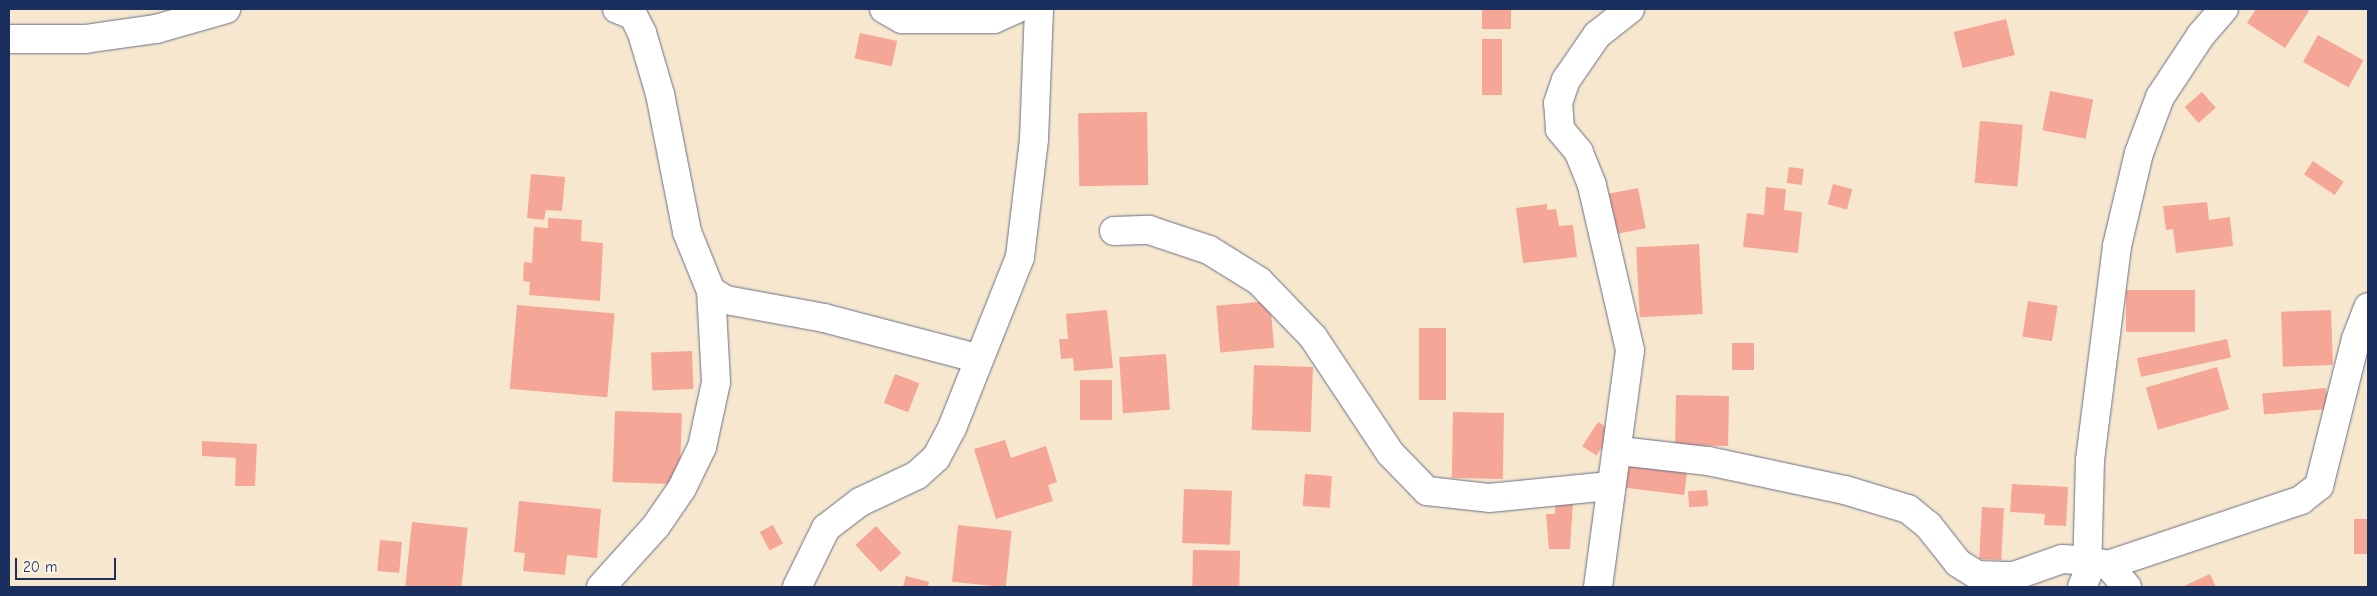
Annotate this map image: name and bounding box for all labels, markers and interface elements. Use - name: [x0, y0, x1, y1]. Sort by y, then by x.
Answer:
- scale bar: [18, 548, 119, 580]
- text: 20 m: [23, 558, 57, 576]

